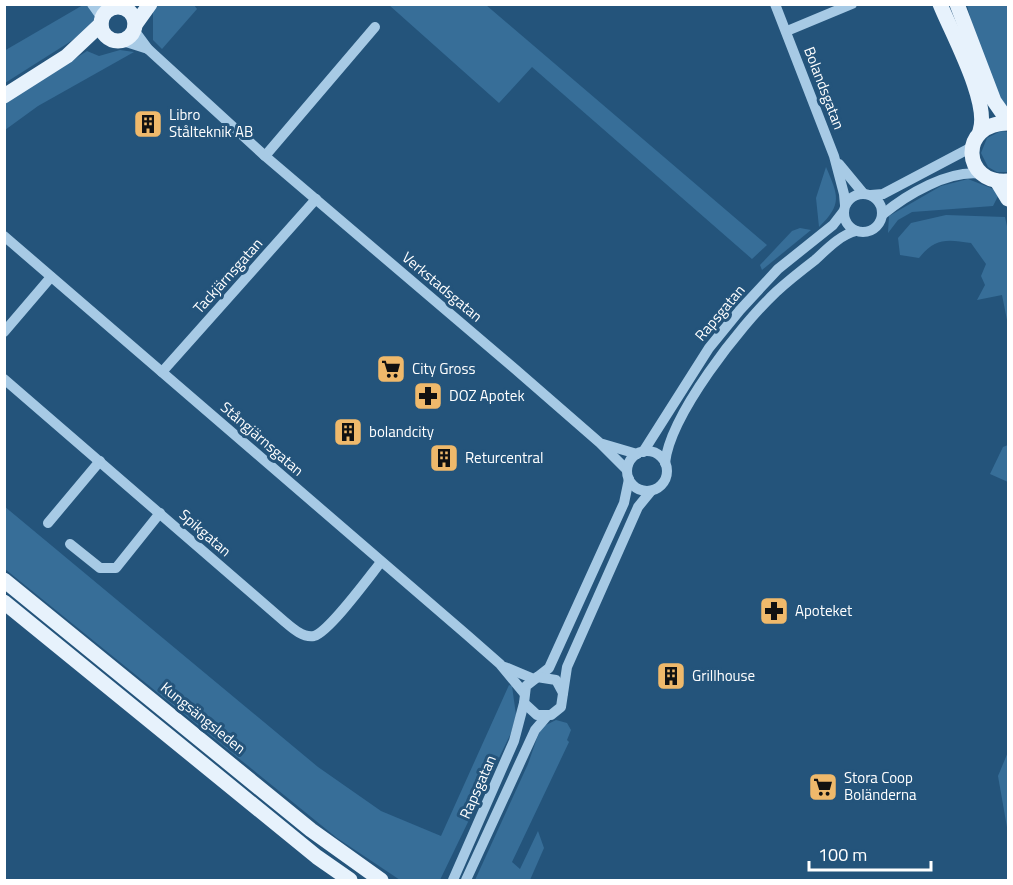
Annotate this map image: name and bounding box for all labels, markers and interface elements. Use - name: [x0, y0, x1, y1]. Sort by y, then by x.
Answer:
- street label: Bolandsgatan: [798, 43, 851, 133]
- place label: Libro Stålteknik AB: [169, 103, 253, 143]
- building icon: Libro Stålteknik AB: [132, 108, 164, 140]
- street label: Tackjärnsgatan: [187, 233, 268, 319]
- street label: Verkstadsgatan: [397, 246, 488, 327]
- street label: Rapsgatan: [689, 279, 750, 346]
- supermarket icon: City Gross: [375, 353, 407, 385]
- place label: City Gross: [412, 357, 475, 380]
- pharmacy icon: DOZ Apotek: [412, 380, 444, 412]
- place label: DOZ Apotek: [449, 384, 525, 407]
- street label: Stångjärnsgatan: [216, 396, 309, 481]
- building icon: bolandcity: [332, 416, 364, 448]
- place label: bolandcity: [369, 420, 434, 443]
- building icon: Returcentral: [428, 442, 460, 474]
- place label: Returcentral: [465, 446, 543, 469]
- street label: Spikgatan: [174, 503, 236, 562]
- pharmacy icon: Apoteket: [758, 595, 790, 627]
- place label: Apoteket: [795, 599, 853, 622]
- building icon: Grillhouse: [655, 660, 687, 692]
- place label: Grillhouse: [692, 664, 755, 687]
- street label: Kungsängsleden: [156, 676, 251, 759]
- street label: Rapsgatan: [453, 751, 502, 822]
- place label: Stora Coop Boländerna: [844, 766, 917, 806]
- supermarket icon: Stora Coop Boländerna: [807, 771, 839, 803]
- scale bar: [809, 834, 930, 872]
- text: 100 m: [818, 841, 867, 868]

